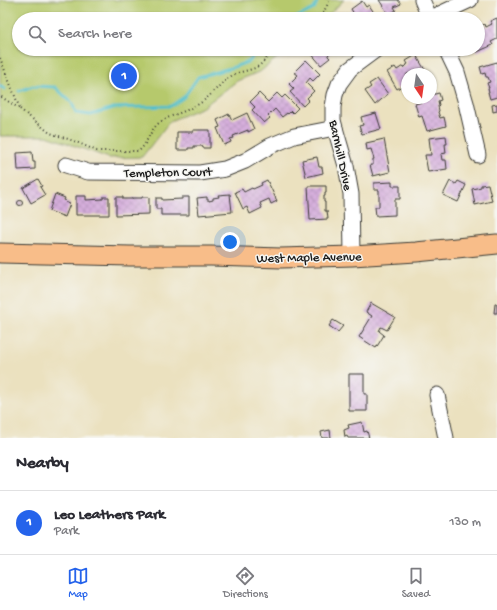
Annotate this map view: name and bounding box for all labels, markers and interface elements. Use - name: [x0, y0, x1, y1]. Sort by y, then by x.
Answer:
- search box: [12, 12, 485, 56]
- icon: search: [26, 23, 48, 45]
- text: Search here: [58, 25, 132, 43]
- pin: 1: [111, 61, 137, 91]
- north arrow: [401, 68, 437, 104]
- street label: Barnhill Drive: [325, 118, 354, 192]
- street label: Templeton Court: [123, 165, 214, 182]
- your location: [220, 232, 240, 252]
- street label: West Maple Avenue: [256, 250, 362, 267]
- text: Nearby: [16, 454, 69, 474]
- text: Leo Leathers Park: [54, 506, 165, 524]
- text: 1: [26, 515, 32, 530]
- text: 130 m: [449, 515, 481, 530]
- text: Park: [54, 524, 79, 539]
- tab: Map: [67, 565, 89, 601]
- tab: Directions: [223, 565, 268, 601]
- tab: Saved: [402, 565, 430, 601]

